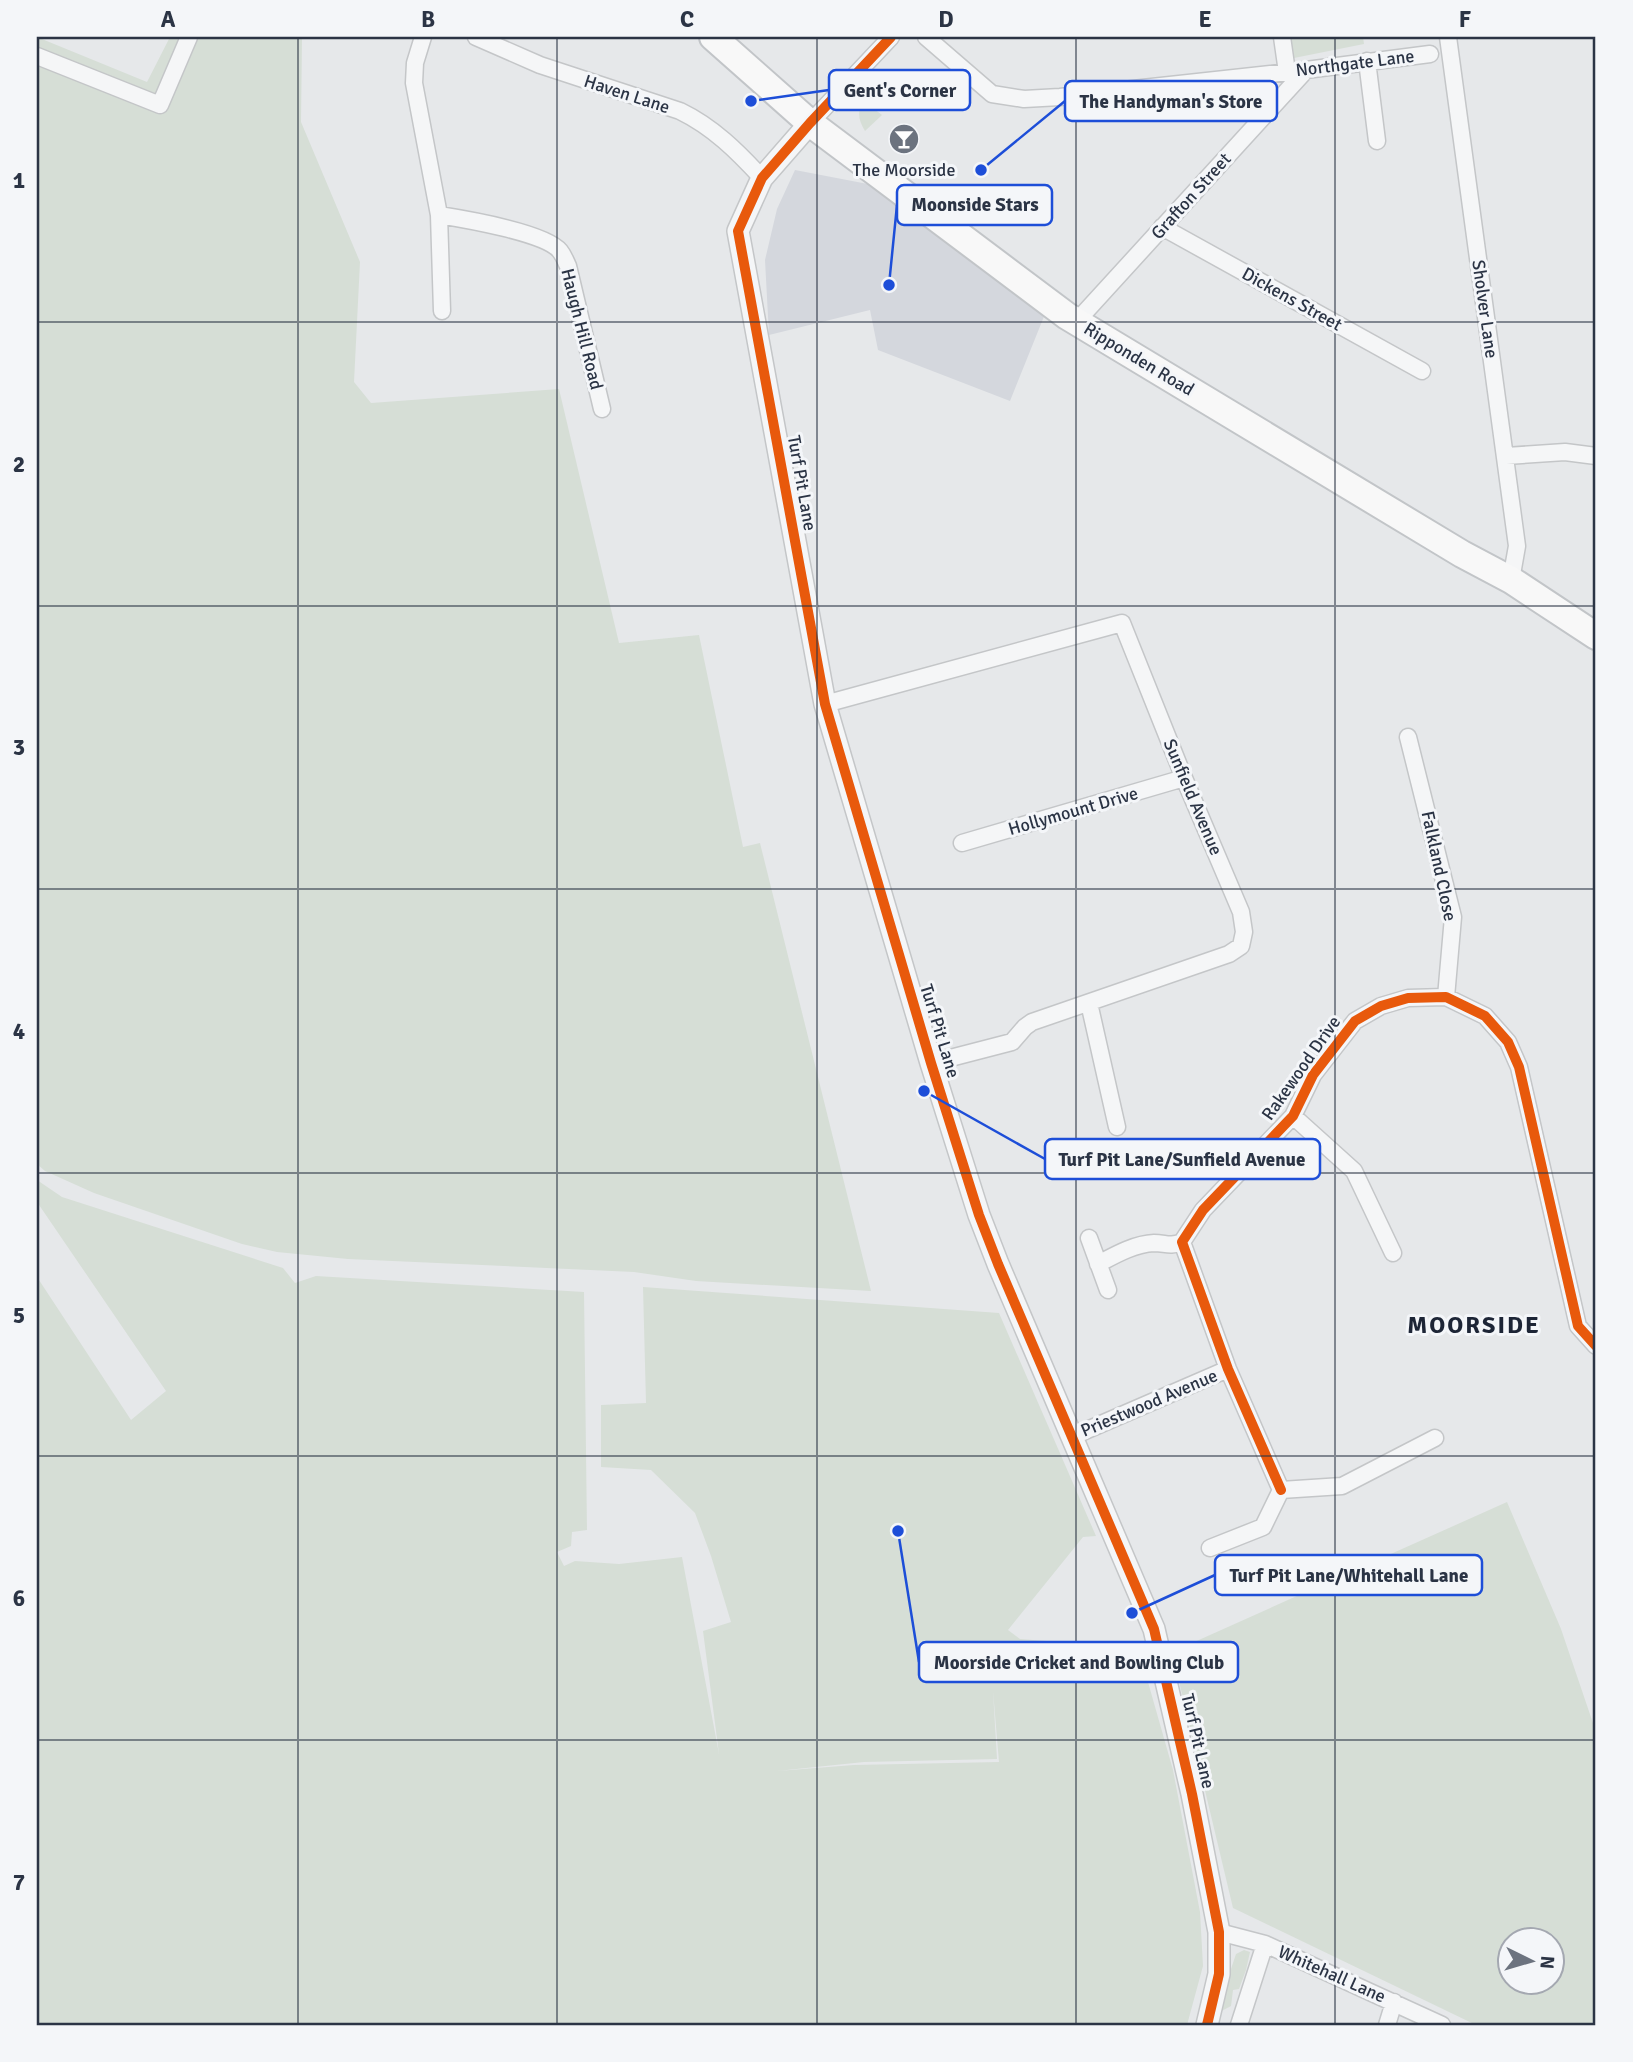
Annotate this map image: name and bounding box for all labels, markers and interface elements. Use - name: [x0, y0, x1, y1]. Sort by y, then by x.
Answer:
- text: A: [161, 5, 176, 34]
- text: B: [421, 5, 435, 34]
- text: C: [680, 5, 694, 34]
- text: D: [938, 5, 954, 34]
- text: E: [1198, 5, 1212, 34]
- text: F: [1459, 5, 1471, 34]
- street label: Northgate Lane: [1294, 45, 1416, 81]
- street label: Haven Lane: [581, 70, 673, 118]
- callout: Gent's Corner: [829, 70, 970, 110]
- text: Gent's Corner: [844, 79, 957, 103]
- callout: The Handyman's Store: [1065, 81, 1277, 121]
- text: The Handyman's Store: [1079, 90, 1263, 114]
- bar icon: The Moorside: [887, 122, 921, 156]
- street label: Grafton Street: [1146, 148, 1236, 244]
- place label: The Moorside: [853, 159, 955, 181]
- text: 1: [13, 166, 25, 195]
- callout: Moonside Stars: [897, 185, 1052, 225]
- text: Moonside Stars: [911, 193, 1039, 217]
- street label: Sholver Lane: [1467, 258, 1503, 360]
- street label: Dickens Street: [1238, 262, 1346, 336]
- street label: Haugh Hill Road: [556, 266, 608, 392]
- street label: Ripponden Road: [1080, 317, 1198, 401]
- street label: Turf Pit Lane: [783, 433, 821, 533]
- text: 2: [13, 450, 25, 479]
- text: 3: [13, 733, 25, 762]
- street label: Sunfield Avenue: [1159, 736, 1227, 858]
- street label: Hollymount Drive: [1006, 782, 1140, 840]
- street label: Falkland Close: [1417, 809, 1461, 923]
- street label: Turf Pit Lane: [915, 982, 965, 1080]
- street label: Rakewood Drive: [1257, 1012, 1345, 1124]
- text: 4: [13, 1017, 25, 1046]
- callout: Turf Pit Lane/Sunfield Avenue: [1045, 1139, 1320, 1179]
- text: Turf Pit Lane/Sunfield Avenue: [1059, 1148, 1305, 1172]
- text: 5: [13, 1301, 25, 1330]
- district label: MOORSIDE: [1407, 1310, 1541, 1340]
- street label: Priestwood Avenue: [1077, 1364, 1221, 1442]
- callout: Turf Pit Lane/Whitehall Lane: [1215, 1555, 1482, 1595]
- text: Turf Pit Lane/Whitehall Lane: [1230, 1564, 1468, 1588]
- text: 6: [13, 1584, 25, 1613]
- callout: Moorside Cricket and Bowling Club: [919, 1642, 1238, 1682]
- text: Moorside Cricket and Bowling Club: [934, 1651, 1224, 1675]
- street label: Turf Pit Lane: [1176, 1691, 1220, 1791]
- text: 7: [13, 1868, 25, 1897]
- north arrow: [1496, 1926, 1566, 1996]
- street label: Whitehall Lane: [1275, 1940, 1389, 2008]
- text: N: [1534, 1955, 1559, 1970]

